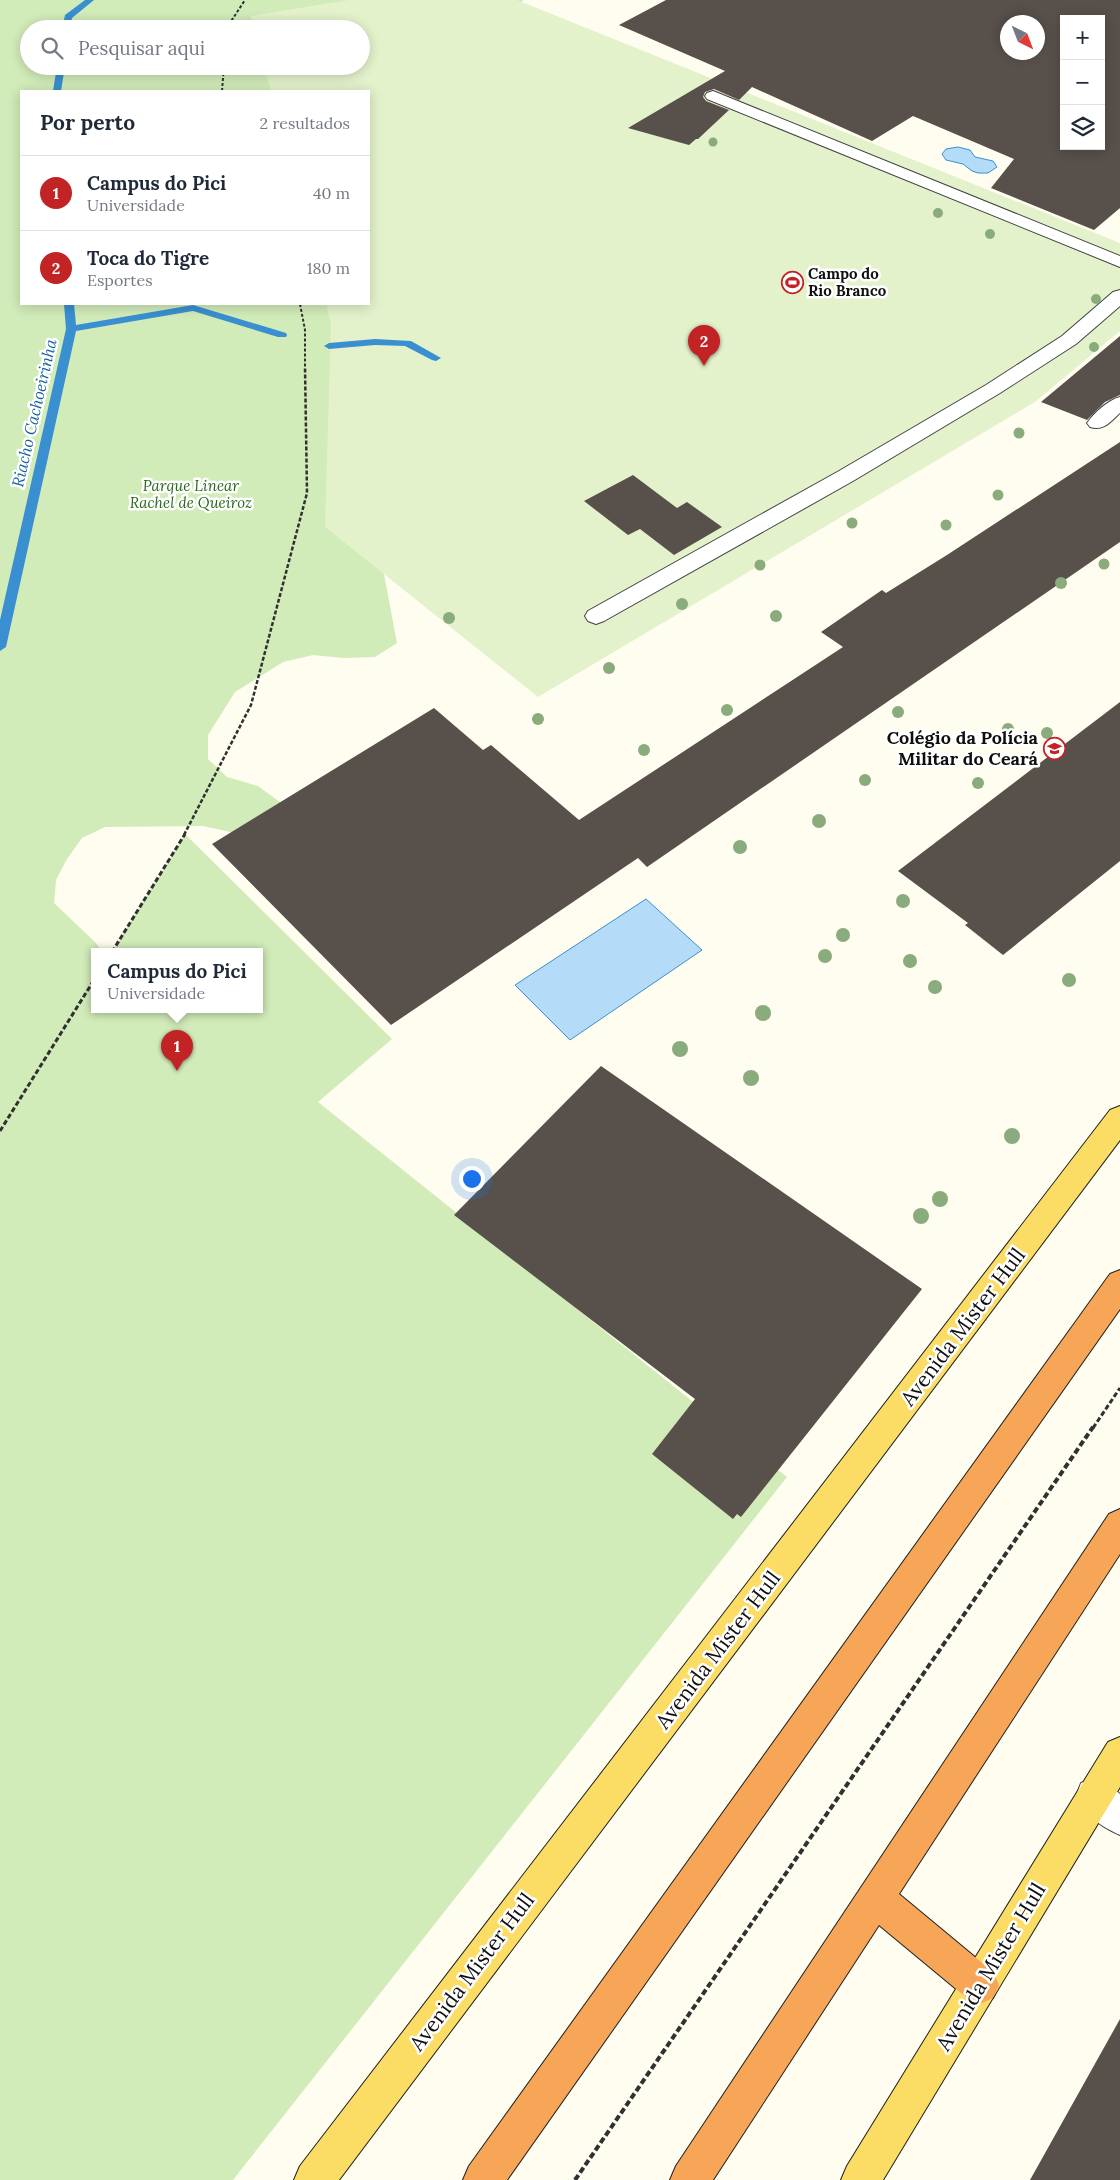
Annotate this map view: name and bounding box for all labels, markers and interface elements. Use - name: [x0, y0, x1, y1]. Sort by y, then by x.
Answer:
- north arrow: [1000, 15, 1045, 60]
- map controls: [1060, 15, 1105, 150]
- button: +: [1060, 15, 1105, 60]
- search box: [20, 20, 370, 75]
- icon: search: [38, 34, 66, 62]
- text: Pesquisar aqui: [78, 36, 205, 60]
- button: −: [1060, 60, 1105, 105]
- button: layers: [1060, 105, 1105, 150]
- text: Por perto: [40, 109, 135, 136]
- text: 2 resultados: [260, 113, 350, 133]
- text: Campus do Pici: [87, 171, 226, 195]
- text: 1: [53, 183, 59, 203]
- text: 40 m: [313, 183, 350, 203]
- text: Universidade: [87, 195, 185, 215]
- text: Toca do Tigre: [87, 246, 209, 270]
- text: 2: [52, 258, 60, 278]
- text: 180 m: [307, 258, 350, 278]
- place label: Campo do Rio Branco: [808, 264, 887, 300]
- text: Esportes: [87, 270, 153, 290]
- sports icon: Campo do Rio Branco: [780, 271, 804, 295]
- pin: 2: [688, 325, 720, 366]
- water label: Riacho Cachoeirinha: [7, 337, 61, 489]
- park label: Parque Linear Rachel de Queiroz: [130, 476, 252, 512]
- place label: Colégio da Polícia Militar do Ceará: [887, 726, 1039, 770]
- school or university icon: Colégio da Polícia Militar do Ceará: [1042, 736, 1066, 760]
- popup: [91, 948, 263, 1013]
- text: Campus do Pici: [107, 959, 247, 983]
- text: Universidade: [107, 983, 205, 1003]
- pin: 1: [161, 1030, 193, 1071]
- your location: [459, 1166, 485, 1192]
- street label: Avenida Mister Hull: [894, 1242, 1031, 1412]
- street label: Avenida Mister Hull: [649, 1565, 786, 1735]
- street label: Avenida Mister Hull: [929, 1878, 1051, 2056]
- street label: Avenida Mister Hull: [403, 1887, 540, 2057]

